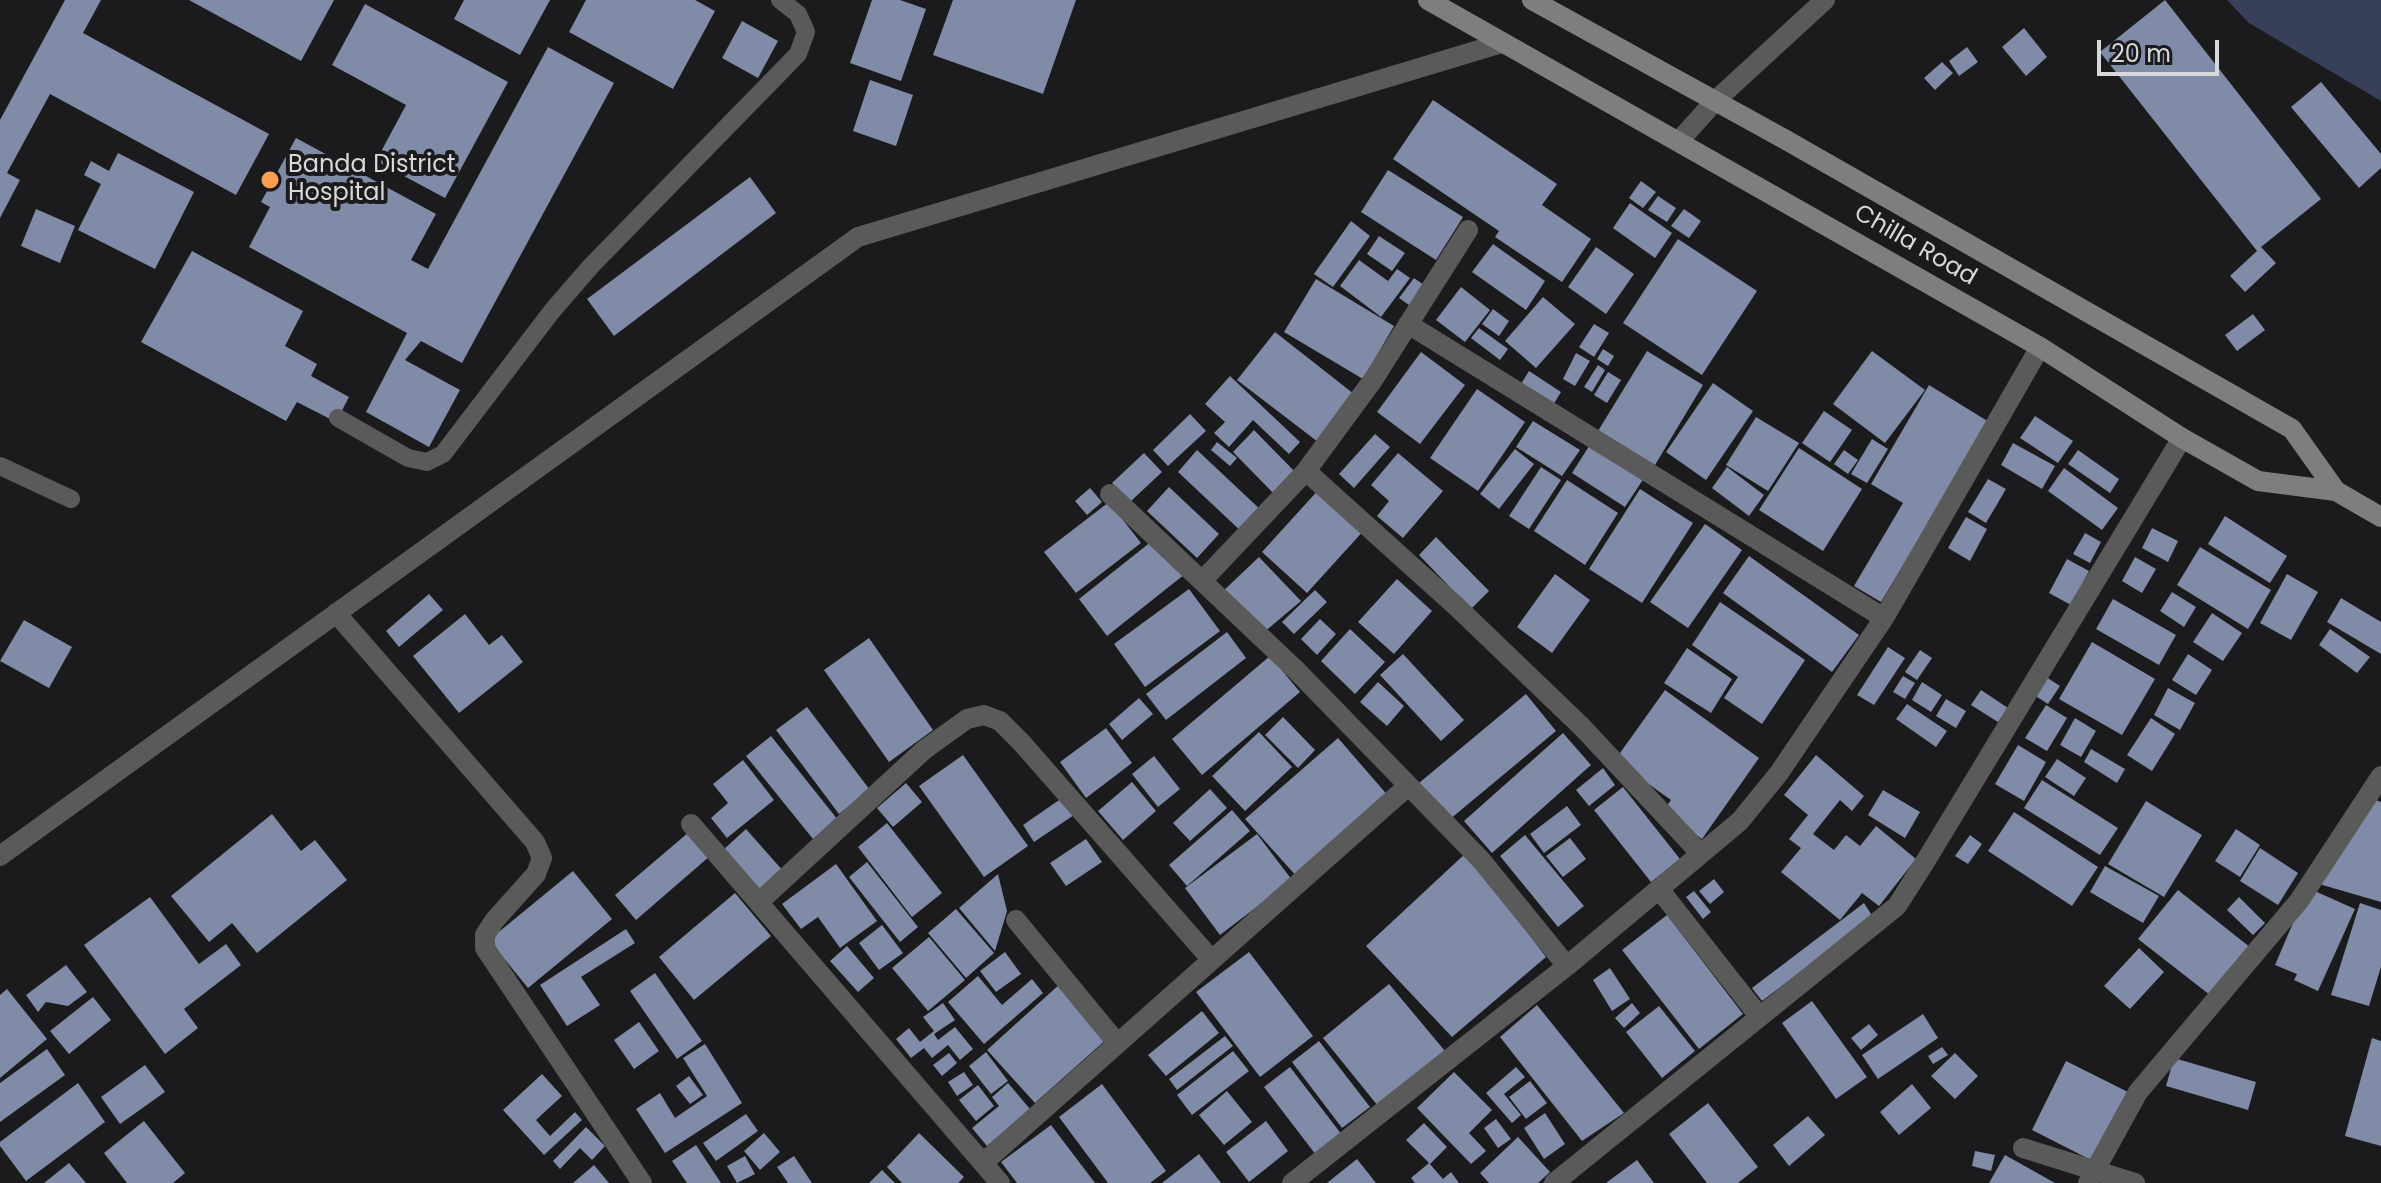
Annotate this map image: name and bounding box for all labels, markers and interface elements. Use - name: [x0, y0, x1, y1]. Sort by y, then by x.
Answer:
- scale bar: [2101, 24, 2223, 74]
- text: 20 m: [2111, 37, 2171, 70]
- place label: Banda District Hospital: [288, 152, 455, 208]
- marker: Banda District Hospital: [259, 169, 281, 191]
- street label: Chilla Road: [1849, 199, 1981, 293]

